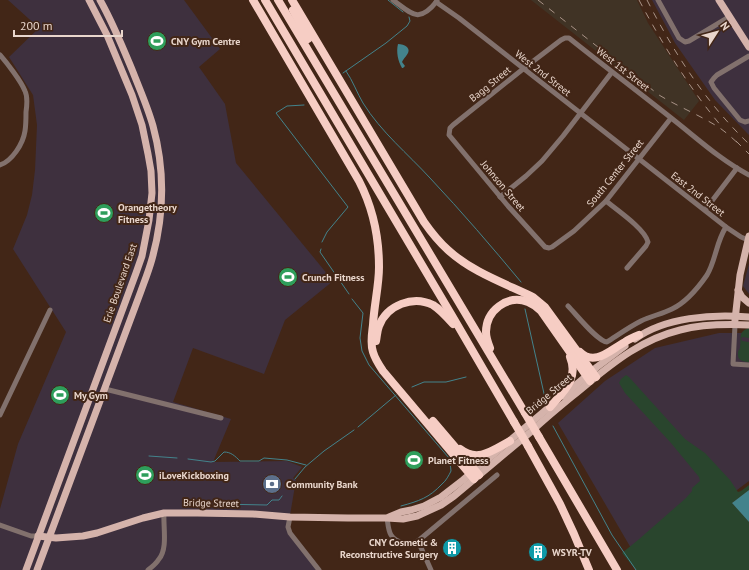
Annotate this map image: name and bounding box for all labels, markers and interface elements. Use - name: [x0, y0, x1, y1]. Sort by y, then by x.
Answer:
- scale bar: [14, 12, 122, 38]
- north arrow: [697, 12, 737, 52]
- text: 200 m: [20, 18, 53, 33]
- text: N: [717, 19, 733, 33]
- sports icon: CNY Gym Centre: [146, 30, 168, 52]
- place label: CNY Gym Centre: [171, 35, 240, 48]
- street label: West 1st Street: [594, 44, 653, 94]
- street label: West 2nd Street: [512, 47, 574, 99]
- street label: Bagg Street: [467, 63, 514, 105]
- street label: South Center Street: [584, 136, 647, 210]
- street label: Johnson Street: [477, 157, 528, 215]
- street label: East 2nd Street: [668, 169, 728, 220]
- place label: Orangetheory Fitness: [118, 201, 177, 226]
- sports icon: Orangetheory Fitness: [93, 202, 115, 224]
- street label: Erie Boulevard East: [100, 241, 140, 324]
- sports icon: Crunch Fitness: [277, 266, 299, 288]
- place label: Crunch Fitness: [302, 271, 364, 284]
- street label: Bridge Street: [523, 371, 575, 417]
- sports icon: My Gym: [49, 384, 71, 406]
- place label: My Gym: [74, 389, 108, 402]
- sports icon: Planet Fitness: [403, 449, 425, 471]
- place label: Planet Fitness: [428, 454, 488, 467]
- sports icon: iLoveKickboxing: [134, 464, 156, 486]
- place label: iLoveKickboxing: [159, 469, 229, 482]
- bank icon: Community Bank: [261, 473, 283, 495]
- place label: Community Bank: [286, 478, 358, 491]
- street label: Bridge Street: [183, 496, 240, 510]
- place label: CNY Cosmetic & Reconstructive Surgery: [340, 536, 438, 561]
- building icon: CNY Cosmetic & Reconstructive Surgery: [441, 537, 463, 559]
- building icon: WSYR-TV: [527, 541, 549, 563]
- place label: WSYR-TV: [552, 546, 593, 559]

